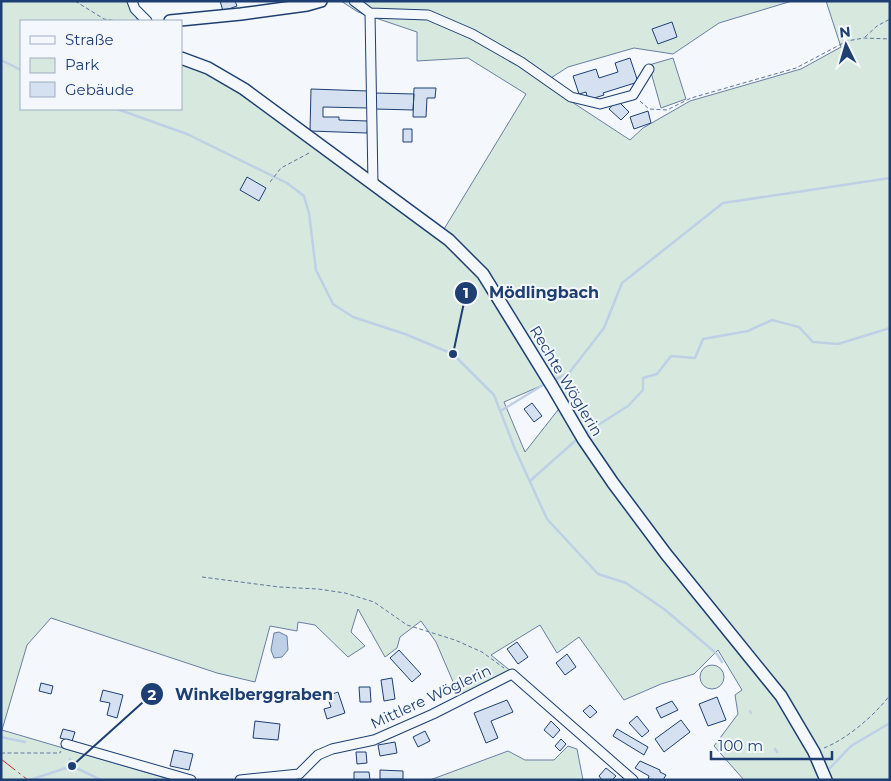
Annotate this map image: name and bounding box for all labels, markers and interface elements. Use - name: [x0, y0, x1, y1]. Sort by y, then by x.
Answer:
- legend: [20, 20, 182, 110]
- north arrow: [821, 20, 871, 70]
- text: N: [838, 23, 851, 42]
- text: Straße: [65, 30, 114, 49]
- text: Park: [65, 55, 99, 74]
- text: Gebäude: [65, 80, 134, 99]
- callout: Mödlingbach: [454, 277, 609, 308]
- text: 1: [463, 283, 469, 302]
- text: Mödlingbach: [489, 283, 599, 302]
- street label: Rechte Wöglerin: [526, 322, 607, 440]
- street label: Mittlere Wöglerin: [367, 660, 494, 733]
- callout: Winkelberggraben: [140, 679, 343, 710]
- text: 2: [148, 685, 157, 704]
- text: Winkelberggraben: [175, 685, 333, 704]
- scale bar: [711, 728, 832, 760]
- text: 100 m: [718, 736, 763, 755]

